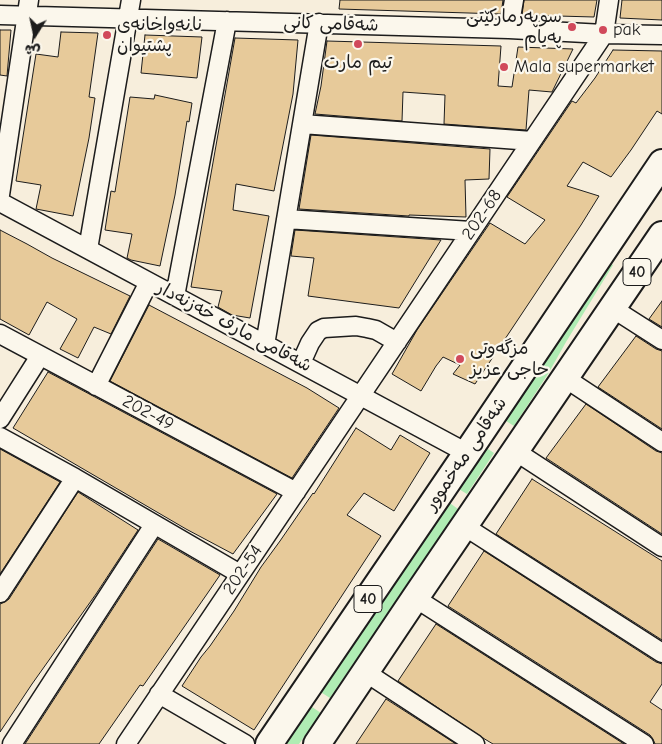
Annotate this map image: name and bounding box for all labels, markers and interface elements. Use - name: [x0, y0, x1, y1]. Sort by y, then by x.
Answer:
- place label: سوپەرماركێتی پەیام: [466, 6, 562, 48]
- north arrow: [10, 10, 60, 60]
- street label: شەقامی کانی: [283, 12, 379, 36]
- place label: نانەواخانەی پشتیوان: [117, 14, 202, 56]
- place label: pak: [613, 19, 641, 41]
- marker: سوپەرماركێتی پەیام: [566, 21, 578, 33]
- marker: pak: [597, 24, 609, 36]
- marker: نانەواخانەی پشتیوان: [101, 29, 113, 41]
- marker: تيم مارت: [352, 38, 364, 50]
- text: ش: [23, 41, 41, 60]
- place label: تيم مارت: [324, 52, 392, 74]
- place label: Mala supermarket: [514, 56, 654, 78]
- marker: Mala supermarket: [498, 61, 510, 73]
- street label: 202-68: [457, 186, 507, 244]
- road number: 40: [623, 258, 651, 286]
- street label: شەقامی مارف خەزنەدار: [153, 277, 315, 377]
- place label: مزگەوتی حاجی عزیز: [470, 338, 549, 380]
- marker: مزگەوتی حاجی عزیز: [454, 353, 466, 365]
- street label: 202-49: [119, 390, 177, 436]
- street label: شەقامی مەخموور: [420, 393, 512, 515]
- street label: 202-54: [219, 541, 267, 599]
- road number: 40: [354, 586, 382, 612]

